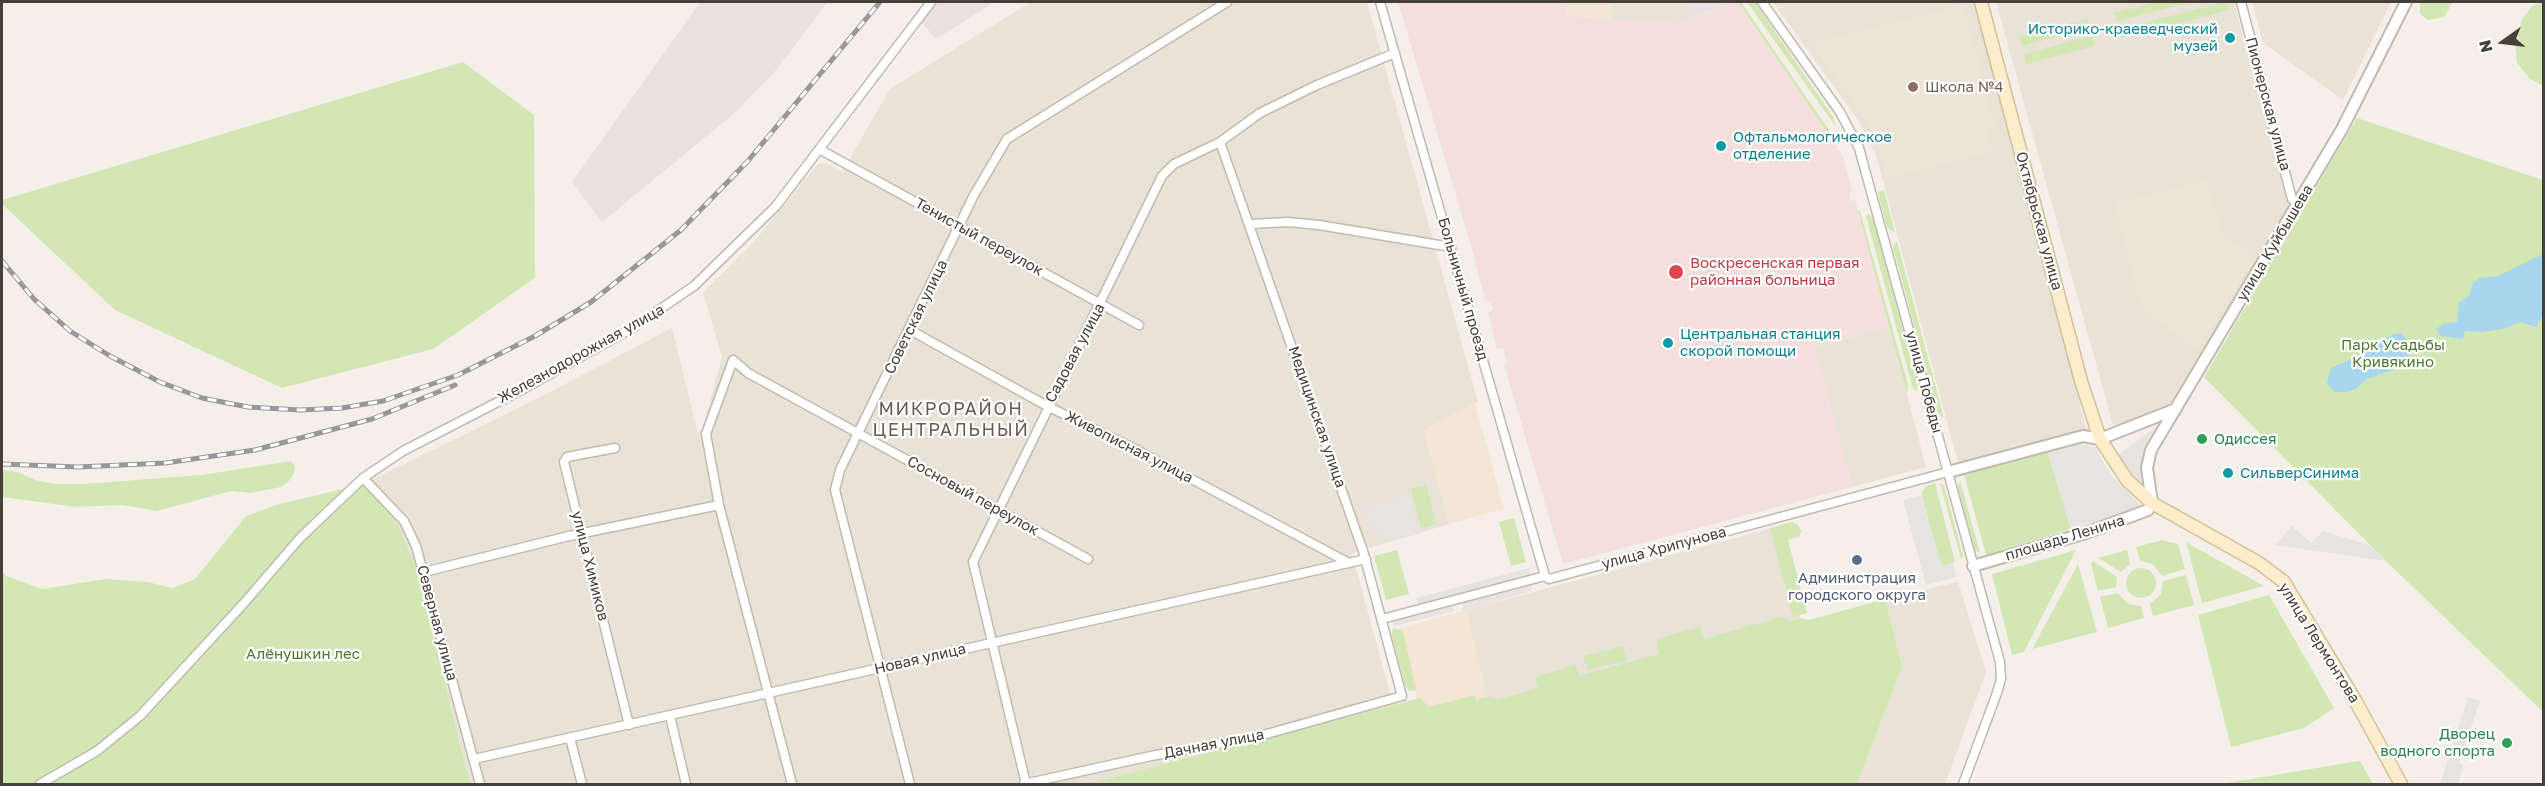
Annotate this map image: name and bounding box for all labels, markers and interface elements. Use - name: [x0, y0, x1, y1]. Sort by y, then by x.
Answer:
- north arrow: [2473, 12, 2533, 72]
- place label: Историко-краеведческий музей: [2028, 20, 2218, 55]
- marker: Историко-краеведческий музей: [2223, 31, 2237, 45]
- street label: Пионерская улица: [2241, 35, 2295, 173]
- text: N: [2474, 38, 2497, 55]
- place label: Школа №4: [1925, 78, 2003, 96]
- marker: Школа №4: [1906, 80, 1920, 94]
- place label: Офтальмологическое отделение: [1733, 128, 1892, 163]
- marker: Офтальмологическое отделение: [1714, 139, 1728, 153]
- street label: Октябрьская улица: [2012, 150, 2066, 292]
- street label: улица Куйбышева: [2233, 181, 2317, 305]
- street label: Тенистый переулок: [912, 194, 1046, 280]
- street label: Больничный проезд: [1434, 215, 1492, 363]
- place label: Воскресенская первая районная больница: [1690, 254, 1860, 289]
- street label: Советская улица: [881, 257, 951, 377]
- marker: Воскресенская первая районная больница: [1667, 263, 1685, 281]
- street label: Садовая улица: [1041, 300, 1109, 406]
- street label: Железнодорожная улица: [494, 301, 668, 407]
- place label: Центральная станция скорой помощи: [1680, 325, 1841, 360]
- street label: улица Победы: [1902, 329, 1946, 435]
- marker: Центральная станция скорой помощи: [1661, 336, 1675, 350]
- park label: Парк Усадьбы Кривякино: [2341, 336, 2445, 371]
- street label: Медицинская улица: [1284, 344, 1350, 490]
- district label: МИКРОРАЙОН ЦЕНТРАЛЬНЫЙ: [873, 398, 1029, 440]
- street label: Живописная улица: [1062, 407, 1196, 487]
- place label: Одиссея: [2214, 430, 2276, 448]
- marker: Одиссея: [2195, 432, 2209, 446]
- street label: Сосновый переулок: [904, 452, 1042, 540]
- place label: СильверСинима: [2240, 464, 2359, 482]
- marker: СильверСинима: [2221, 466, 2235, 480]
- street label: улица Химиков: [568, 509, 612, 623]
- street label: площадь Ленина: [2003, 511, 2127, 565]
- street label: улица Хрипунова: [1600, 523, 1728, 573]
- marker: Администрация городского округа: [1850, 553, 1864, 567]
- street label: Северная улица: [413, 563, 461, 683]
- place label: Администрация городского округа: [1788, 569, 1926, 604]
- street label: улица Лермонтова: [2275, 580, 2363, 706]
- street label: Новая улица: [872, 640, 968, 678]
- park label: Алёнушкин лес: [246, 645, 360, 663]
- street label: Дачная улица: [1162, 725, 1266, 763]
- place label: Дворец водного спорта: [2380, 725, 2495, 760]
- marker: Дворец водного спорта: [2500, 736, 2514, 750]

